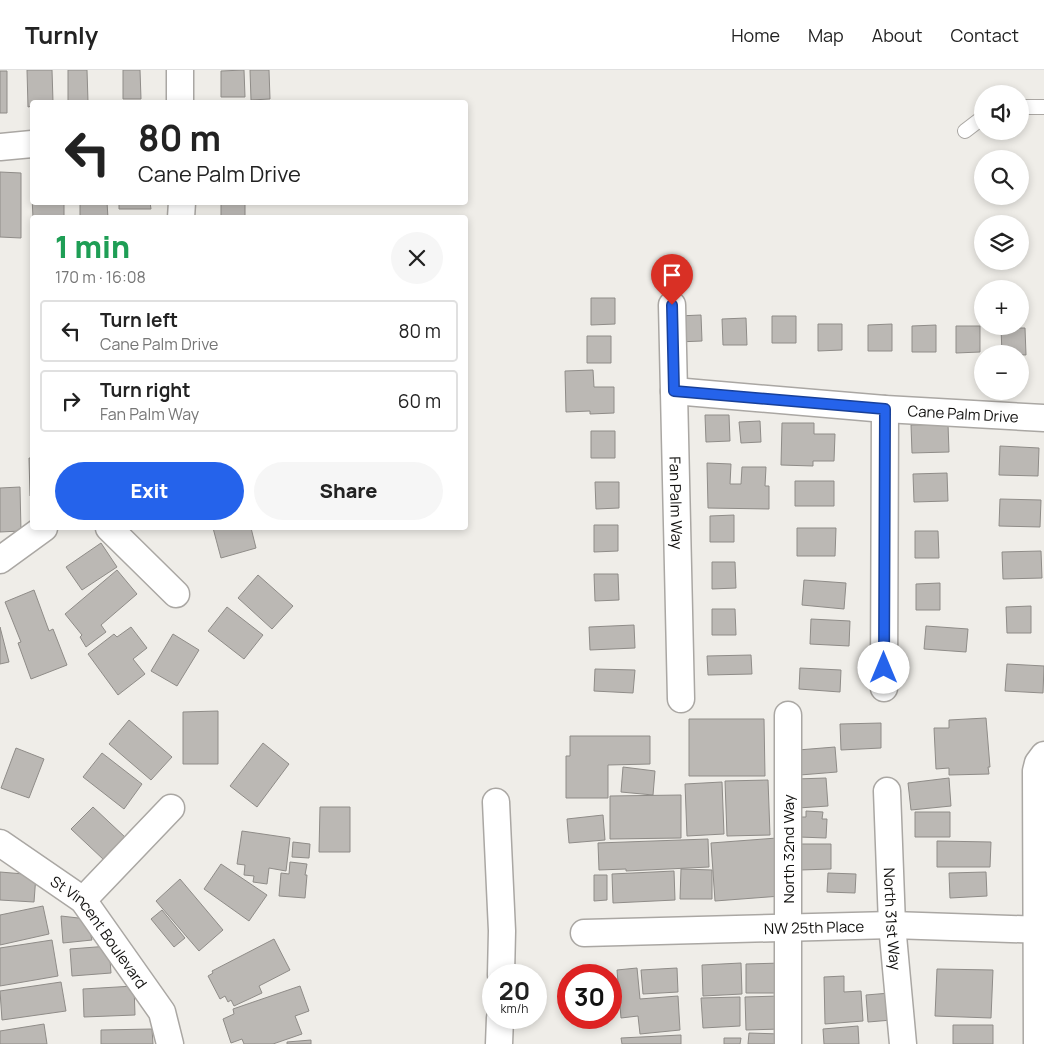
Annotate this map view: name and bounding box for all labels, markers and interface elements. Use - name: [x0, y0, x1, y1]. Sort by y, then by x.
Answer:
- text: Turnly: [25, 18, 98, 51]
- text: Home: [731, 23, 780, 47]
- text: Map: [808, 23, 844, 47]
- text: About: [872, 23, 922, 47]
- text: Contact: [950, 23, 1019, 47]
- map controls: [974, 85, 1029, 400]
- button: sound: [974, 85, 1029, 140]
- text: 80 m: [138, 114, 221, 162]
- icon: left: [55, 120, 120, 185]
- button: search: [974, 150, 1029, 205]
- text: Cane Palm Drive: [138, 159, 301, 189]
- button: layers: [974, 215, 1029, 270]
- text: 1 min: [55, 226, 130, 267]
- button: close: [391, 232, 443, 284]
- pin: [651, 254, 693, 305]
- icon: arrive: [658, 261, 686, 289]
- text: 170 m · 16:08: [55, 266, 146, 288]
- button: +: [974, 280, 1029, 335]
- text: Turn left: [100, 307, 178, 333]
- icon: left: [57, 317, 85, 345]
- text: 80 m: [398, 318, 441, 344]
- text: Cane Palm Drive: [100, 333, 218, 355]
- button: −: [974, 345, 1029, 400]
- text: Turn right: [100, 377, 190, 403]
- icon: right: [57, 387, 85, 415]
- text: 60 m: [398, 388, 441, 414]
- street label: Cane Palm Drive: [907, 400, 1019, 427]
- text: Fan Palm Way: [100, 403, 199, 425]
- street label: Fan Palm Way: [665, 456, 688, 550]
- button: Exit: [55, 462, 244, 520]
- button: Share: [254, 462, 443, 520]
- position arrow: [857, 641, 909, 693]
- street label: North 32nd Way: [778, 794, 799, 904]
- street label: North 31st Way: [879, 867, 907, 971]
- street label: St Vincent Boulevard: [47, 870, 152, 992]
- street label: NW 25th Place: [764, 915, 865, 939]
- speed limit sign: 30: [557, 964, 622, 1029]
- text: 20: [499, 973, 530, 1008]
- text: km/h: [501, 1000, 528, 1017]

